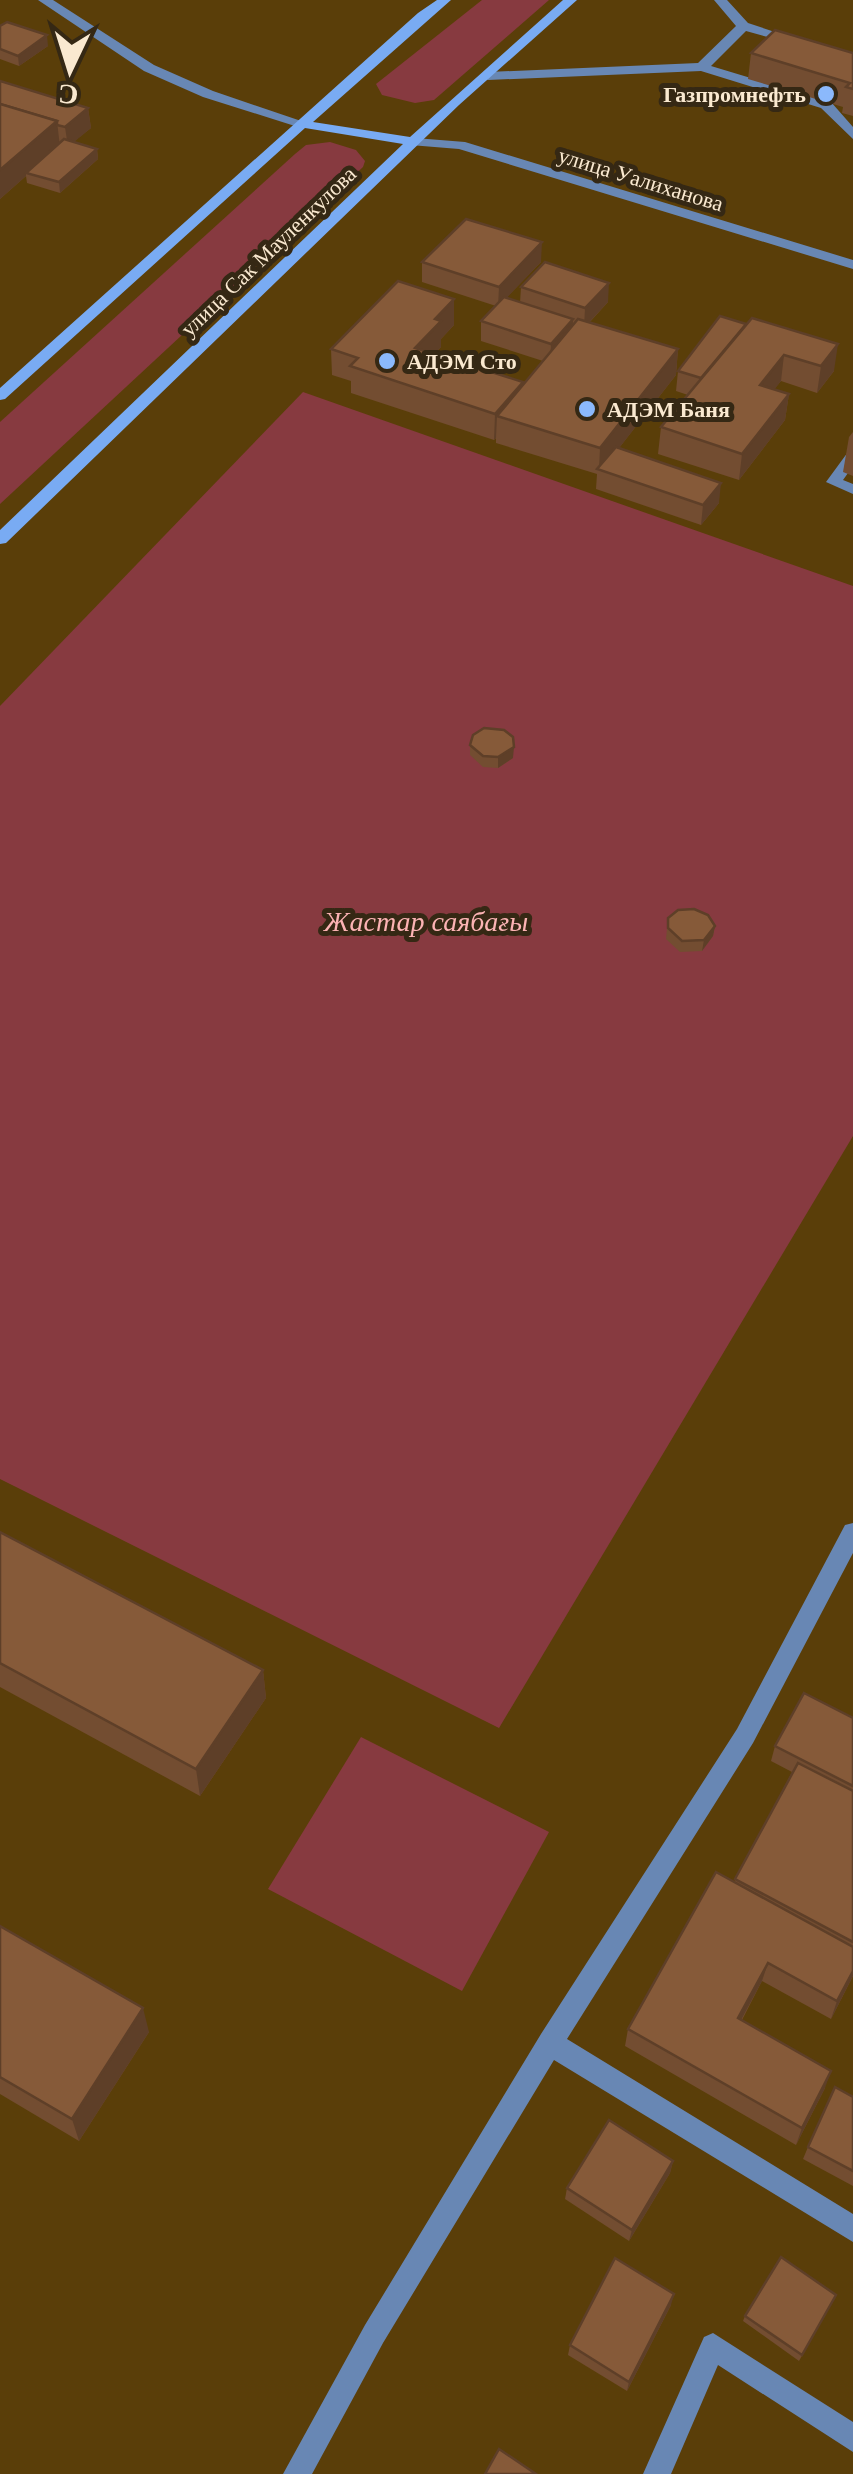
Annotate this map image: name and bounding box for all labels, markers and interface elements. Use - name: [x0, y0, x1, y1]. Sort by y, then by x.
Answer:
- north arrow: [20, 20, 120, 120]
- text: С: [57, 78, 79, 111]
- place label: Газпромнефть: [663, 82, 806, 107]
- marker: Газпромнефть: [815, 83, 837, 105]
- street label: улица Уалиханова: [555, 142, 727, 217]
- street label: улица Сак Мауленкулова: [176, 161, 361, 341]
- place label: АДЭМ Сто: [407, 349, 517, 374]
- marker: АДЭМ Сто: [376, 350, 398, 372]
- place label: АДЭМ Баня: [607, 397, 730, 422]
- marker: АДЭМ Баня: [576, 398, 598, 420]
- park label: Жастар саябағы: [323, 906, 528, 937]

